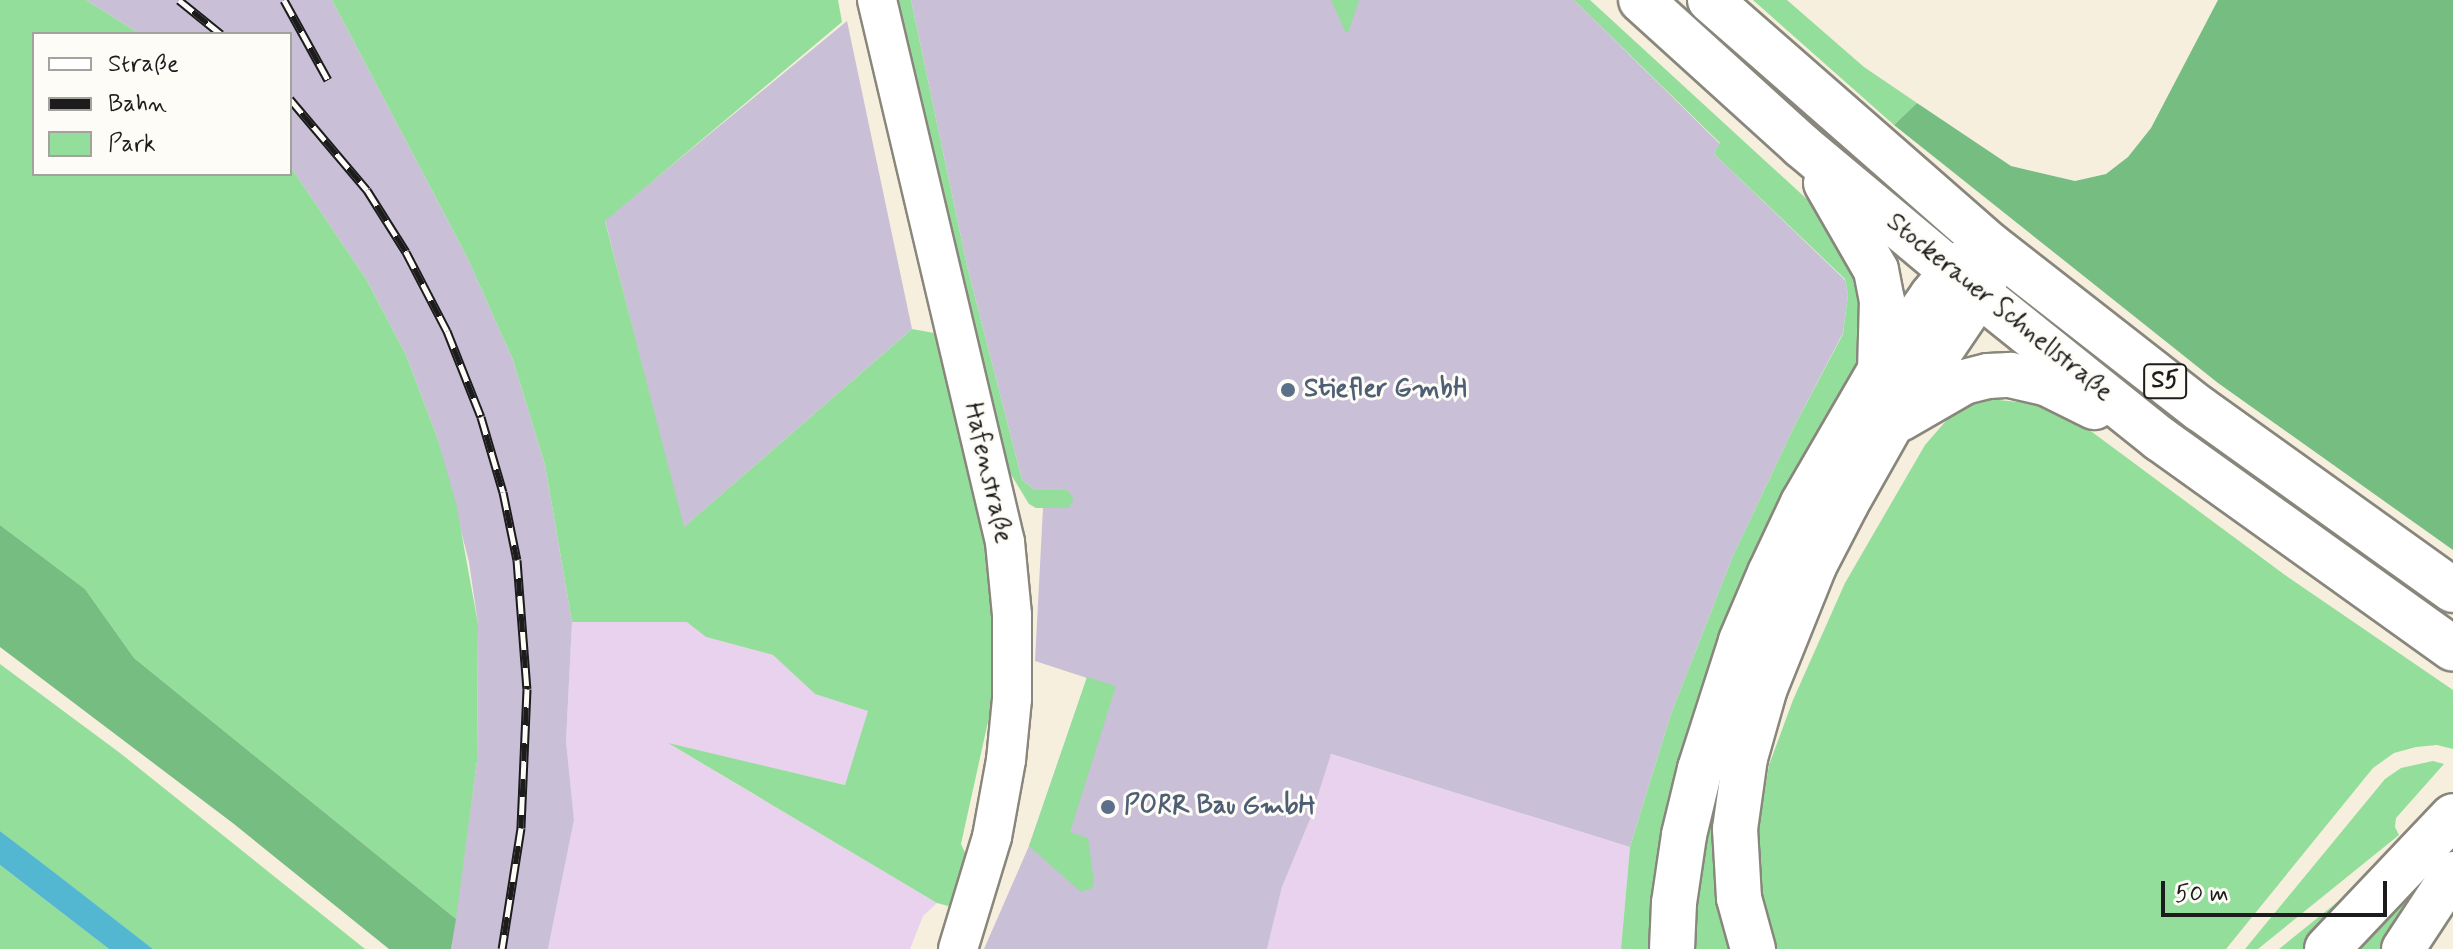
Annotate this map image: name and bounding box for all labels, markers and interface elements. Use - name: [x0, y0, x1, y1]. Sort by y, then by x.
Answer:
- legend: [32, 32, 292, 176]
- text: Straße: [108, 49, 179, 80]
- text: Bahn: [108, 89, 167, 120]
- text: Park: [108, 129, 156, 160]
- street label: Stockerauer Schnellstraße: [1879, 207, 2119, 409]
- road number: S5: [2143, 361, 2187, 401]
- place label: Stiefler GmbH: [1304, 374, 1467, 406]
- marker: Stiefler GmbH: [1279, 381, 1297, 399]
- street label: Hafenstraße: [956, 400, 1018, 546]
- place label: PORR Bau GmbH: [1124, 791, 1315, 823]
- marker: PORR Bau GmbH: [1099, 798, 1117, 816]
- scale bar: [2165, 865, 2391, 915]
- text: 50 m: [2175, 879, 2229, 910]

